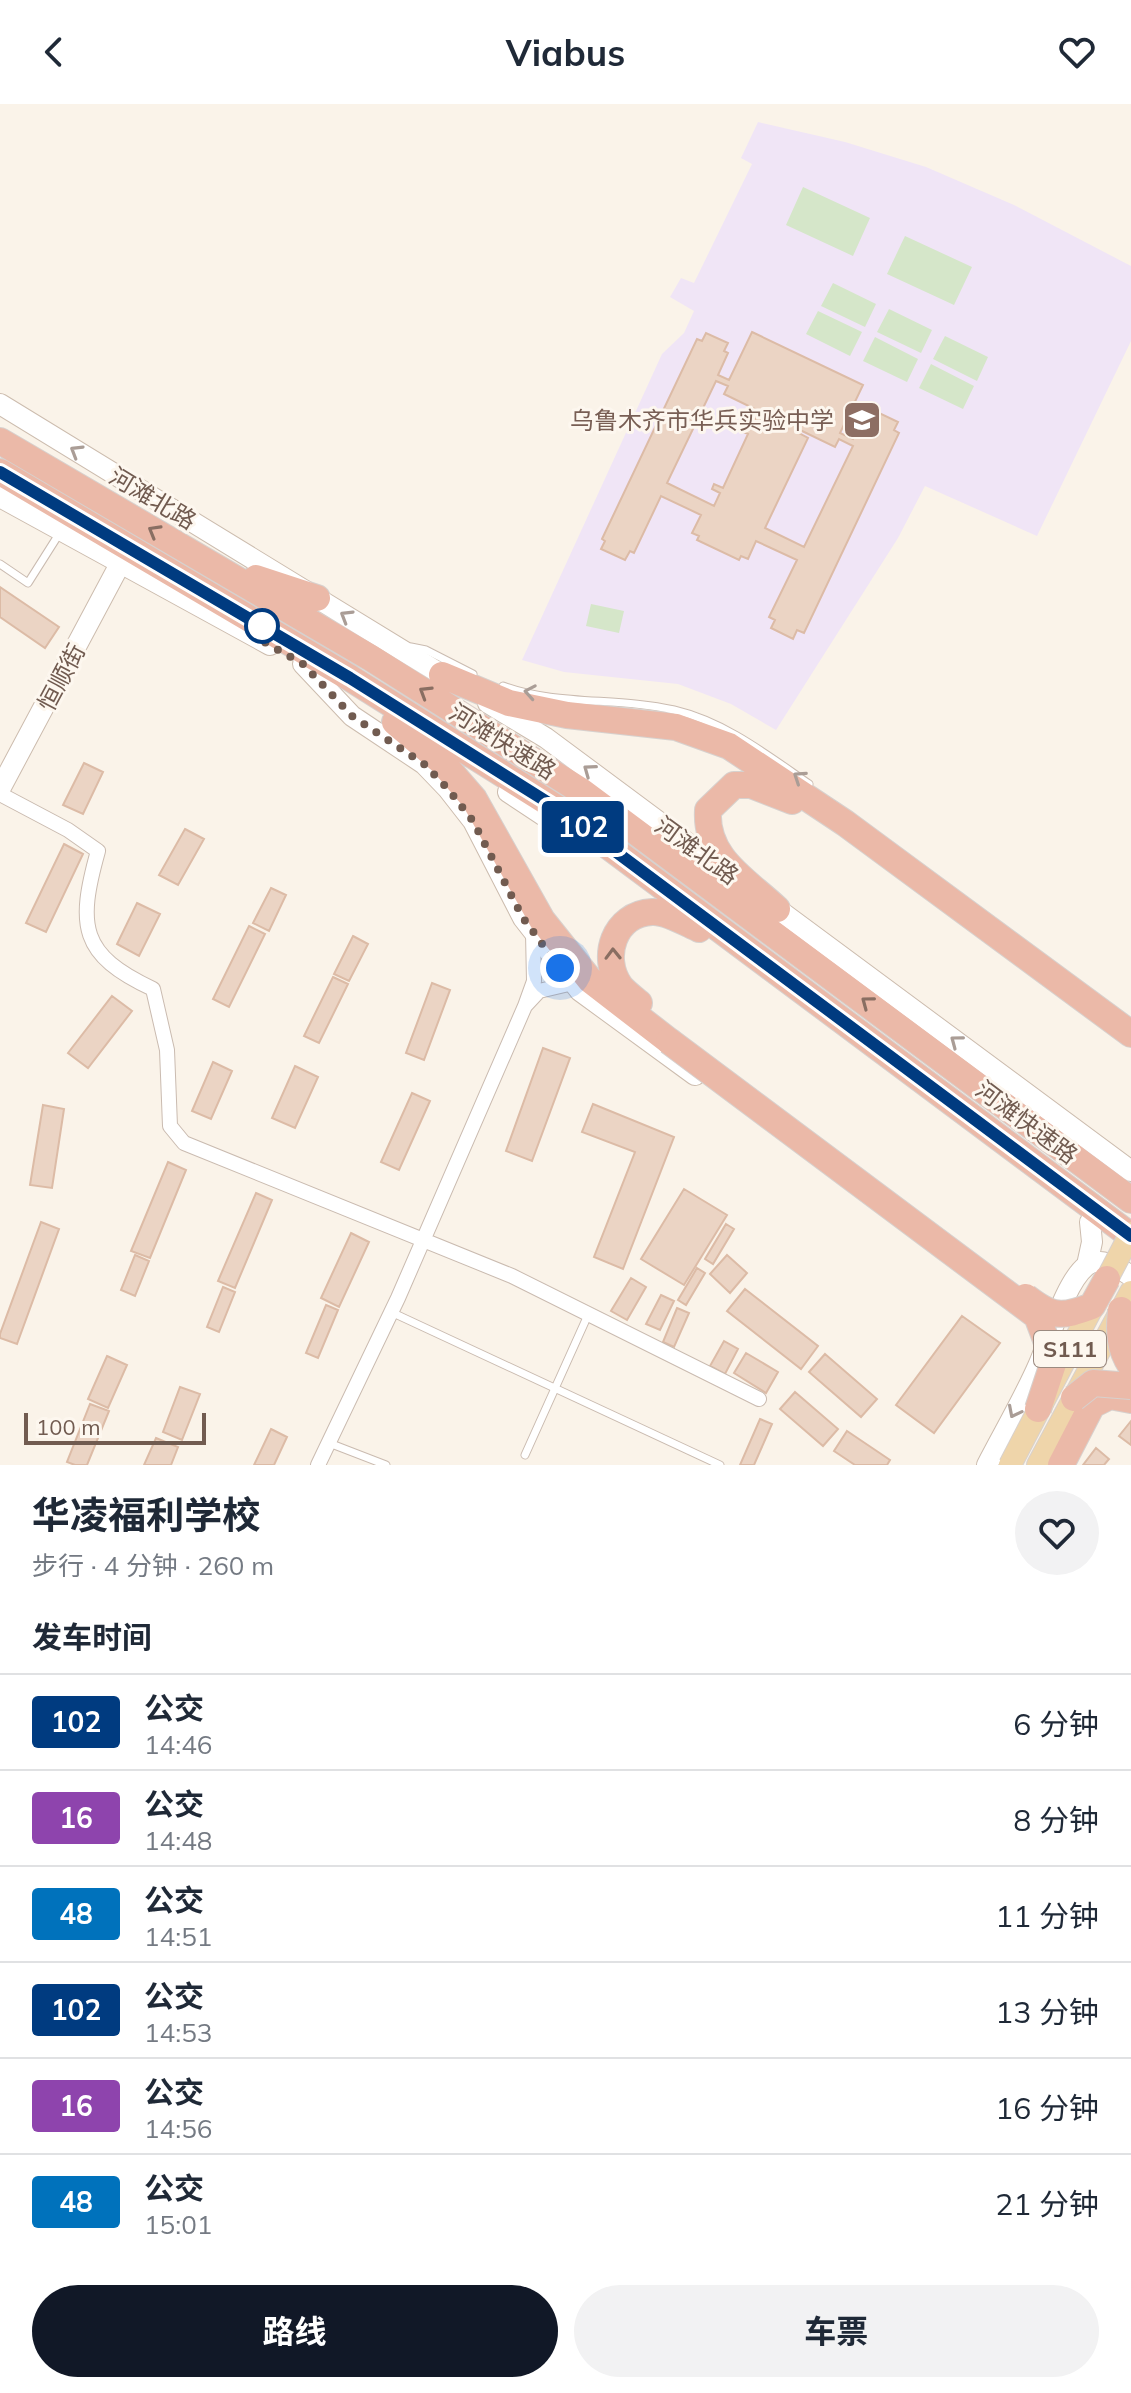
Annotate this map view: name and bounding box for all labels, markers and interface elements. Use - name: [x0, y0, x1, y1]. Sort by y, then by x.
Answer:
- icon: back: [32, 30, 76, 74]
- text: Viabus: [506, 30, 625, 75]
- icon: heart: [1055, 30, 1099, 74]
- school or university icon: 乌鲁木齐市华兵实验中学: [841, 399, 883, 441]
- place label: 乌鲁木齐市华兵实验中学: [570, 405, 834, 435]
- one-way arrow: [71, 446, 85, 461]
- street label: 河滩北路: [104, 460, 202, 536]
- one-way arrow: [148, 525, 163, 541]
- unlabelled marker: [245, 609, 279, 643]
- one-way arrow: [340, 610, 355, 626]
- street label: 恒顺街: [31, 638, 91, 716]
- one-way arrow: [523, 685, 537, 702]
- one-way arrow: [419, 687, 434, 702]
- street label: 河滩快速路: [444, 696, 562, 786]
- one-way arrow: [583, 765, 598, 780]
- one-way arrow: [794, 772, 808, 787]
- line badge: 102: [537, 801, 629, 853]
- text: 102: [558, 809, 608, 844]
- street label: 河滩北路: [649, 810, 745, 890]
- your location: [540, 948, 580, 988]
- one-way arrow: [604, 948, 622, 960]
- one-way arrow: [861, 998, 876, 1012]
- one-way arrow: [950, 1037, 965, 1051]
- street label: 河滩快速路: [970, 1074, 1084, 1170]
- road number: S111: [1034, 1331, 1106, 1367]
- one-way arrow: [1009, 1403, 1024, 1418]
- scale bar: [24, 1409, 206, 1445]
- text: 100 m: [36, 1413, 101, 1441]
- text: 华凌福利学校: [32, 1491, 260, 1539]
- button: heart: [1015, 1491, 1099, 1575]
- text: 步行 · 4 分钟 · 260 m: [32, 1549, 274, 1582]
- text: 发车时间: [32, 1618, 152, 1656]
- text: 公交: [144, 1689, 204, 1727]
- text: 102: [51, 1704, 101, 1739]
- text: 6 分钟: [1013, 1705, 1099, 1743]
- text: 14:46: [144, 1728, 212, 1761]
- text: 公交: [144, 1785, 204, 1823]
- text: 16: [59, 1800, 93, 1835]
- text: 8 分钟: [1013, 1801, 1099, 1839]
- text: 14:48: [144, 1824, 212, 1857]
- text: 公交: [144, 1881, 204, 1919]
- text: 48: [59, 1896, 93, 1931]
- text: 11 分钟: [995, 1897, 1099, 1935]
- text: 14:51: [144, 1920, 212, 1953]
- text: 公交: [144, 1977, 204, 2015]
- text: 102: [51, 1992, 101, 2027]
- text: 13 分钟: [995, 1993, 1099, 2031]
- text: 14:53: [144, 2016, 212, 2049]
- text: 公交: [144, 2073, 204, 2111]
- text: 16: [59, 2088, 93, 2123]
- text: 16 分钟: [995, 2089, 1099, 2127]
- text: 14:56: [144, 2112, 212, 2145]
- text: 公交: [144, 2169, 204, 2207]
- text: 48: [59, 2184, 93, 2219]
- text: 21 分钟: [995, 2185, 1099, 2223]
- text: 15:01: [144, 2208, 212, 2241]
- button: 路线: [32, 2285, 558, 2377]
- button: 车票: [574, 2285, 1099, 2377]

